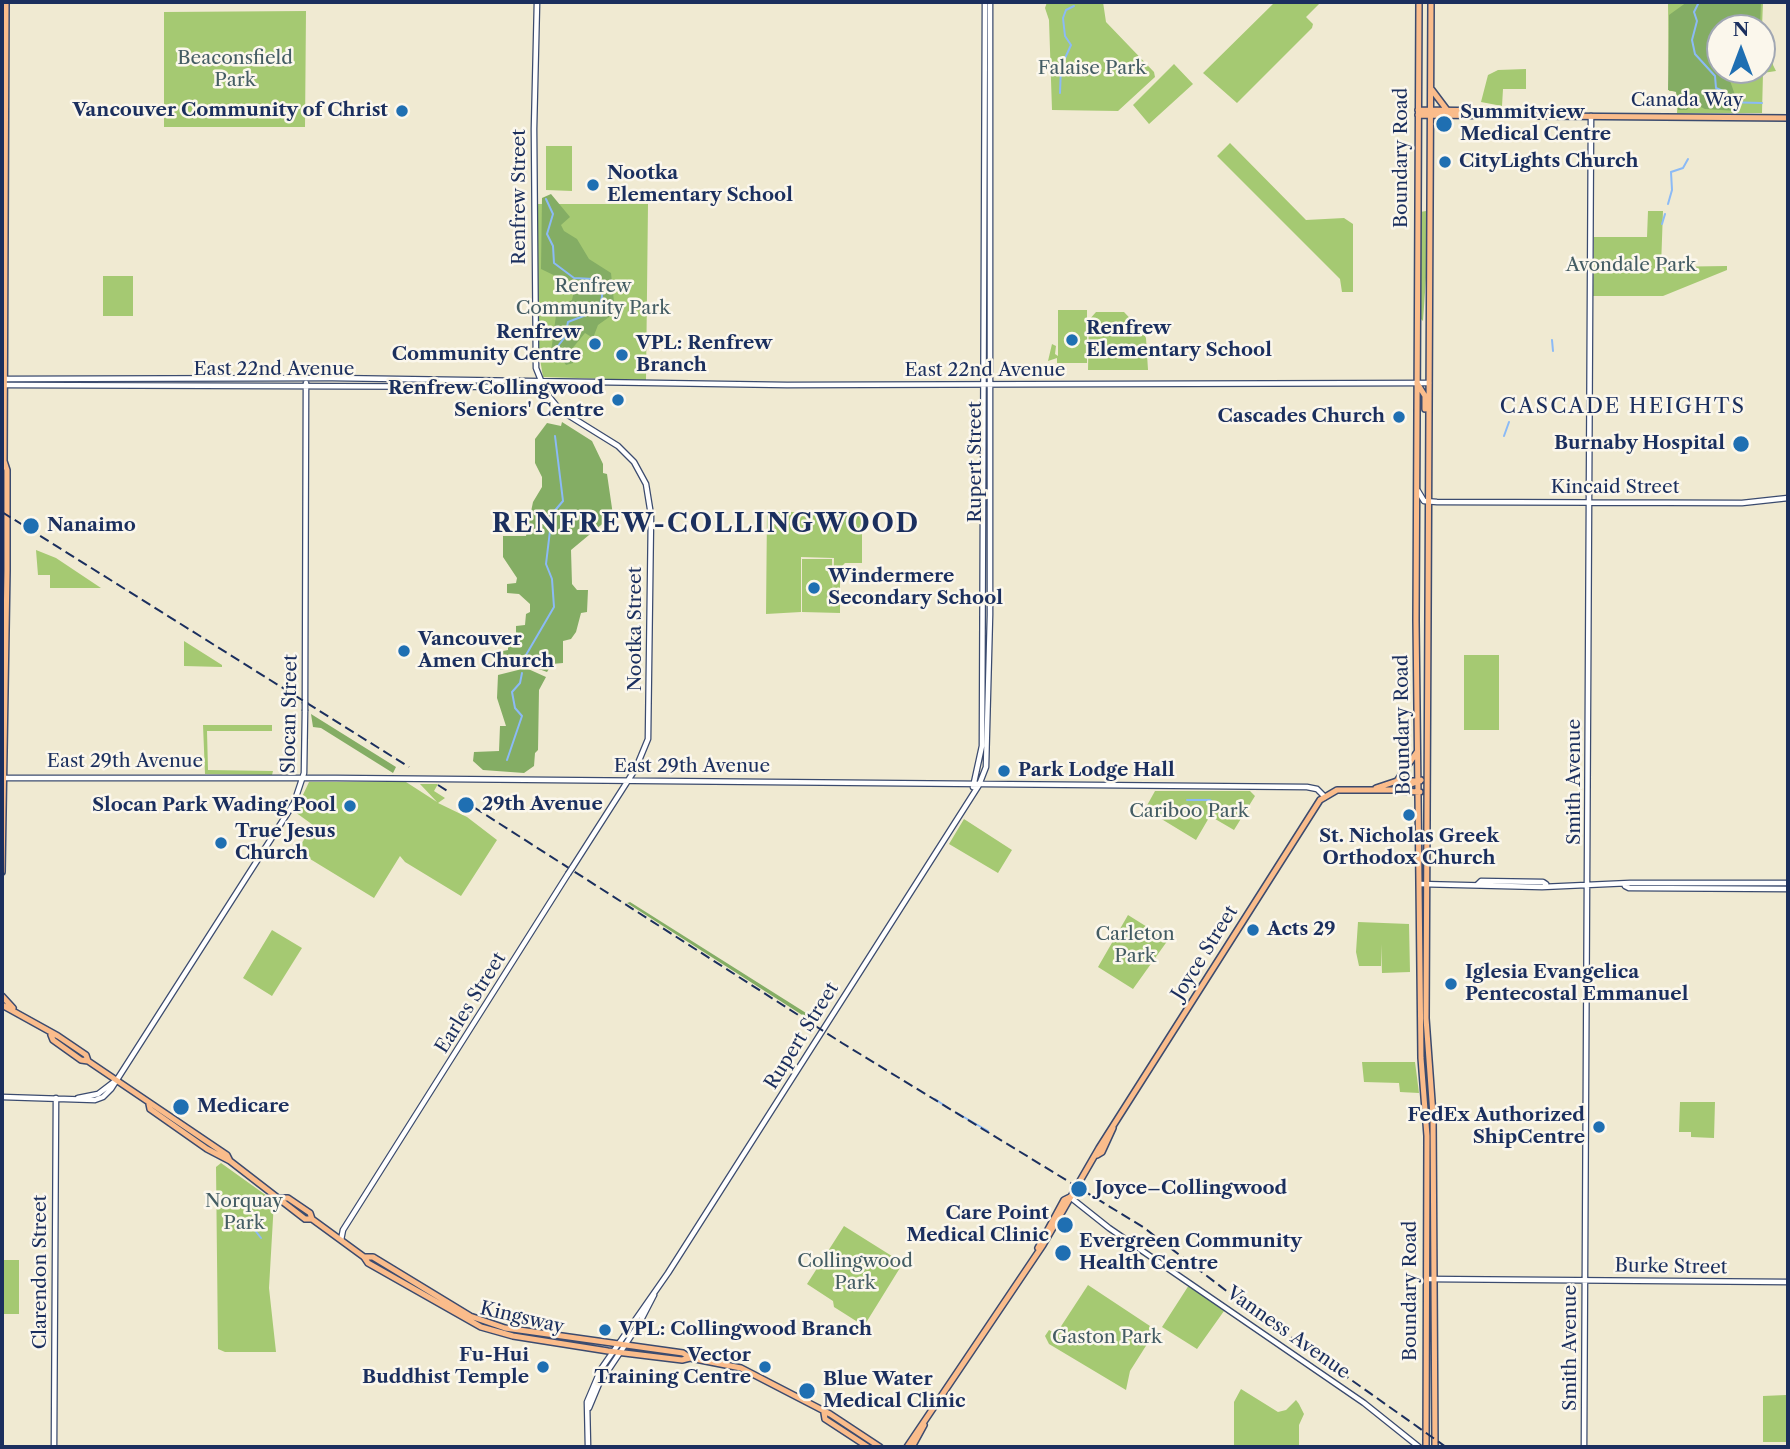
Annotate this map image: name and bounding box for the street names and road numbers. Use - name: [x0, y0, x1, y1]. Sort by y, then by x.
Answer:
- street label: Boundary Road: [1391, 88, 1413, 228]
- street label: Canada Way: [1631, 90, 1743, 112]
- street label: Renfrew Street: [509, 129, 531, 265]
- street label: East 22nd Avenue: [194, 359, 354, 381]
- street label: East 22nd Avenue: [905, 360, 1065, 382]
- street label: Rupert Street: [965, 401, 987, 523]
- street label: Kincaid Street: [1551, 477, 1679, 499]
- street label: Nootka Street: [625, 567, 647, 691]
- street label: Slocan Street: [278, 654, 302, 774]
- street label: Boundary Road: [1390, 654, 1416, 796]
- street label: Smith Avenue: [1564, 719, 1586, 845]
- street label: East 29th Avenue: [47, 751, 203, 773]
- street label: East 29th Avenue: [614, 756, 770, 778]
- street label: Joyce Street: [1167, 902, 1243, 1004]
- street label: Earles Street: [431, 948, 511, 1058]
- street label: Rupert Street: [760, 978, 844, 1094]
- street label: Clarendon Street: [30, 1195, 52, 1349]
- street label: Boundary Road: [1400, 1221, 1422, 1361]
- street label: Burke Street: [1614, 1255, 1728, 1279]
- street label: Vanness Avenue: [1222, 1282, 1354, 1384]
- street label: Smith Avenue: [1560, 1285, 1582, 1411]
- street label: Kingsway: [478, 1297, 566, 1339]

